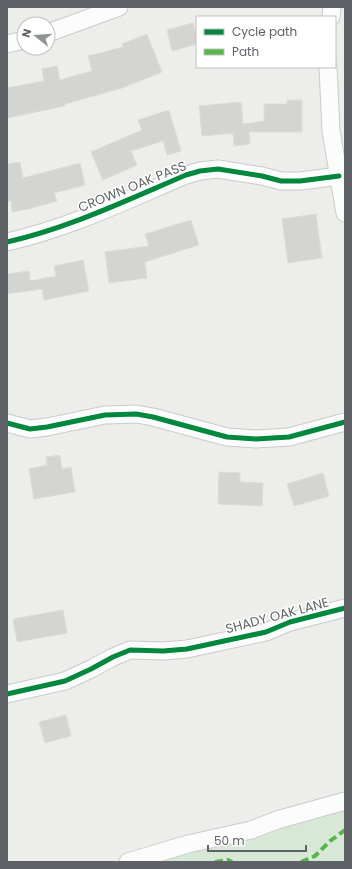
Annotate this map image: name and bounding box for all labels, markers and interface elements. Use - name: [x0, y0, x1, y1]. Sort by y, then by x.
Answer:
- north arrow: [16, 16, 56, 56]
- legend: [196, 16, 336, 68]
- text: Cycle path: [232, 23, 297, 40]
- text: N: [18, 27, 35, 39]
- text: Path: [232, 43, 259, 60]
- street label: CROWN OAK PASS: [75, 156, 189, 217]
- street label: SHADY OAK LANE: [223, 593, 331, 638]
- scale bar: [208, 827, 306, 853]
- text: 50 m: [214, 832, 245, 849]

